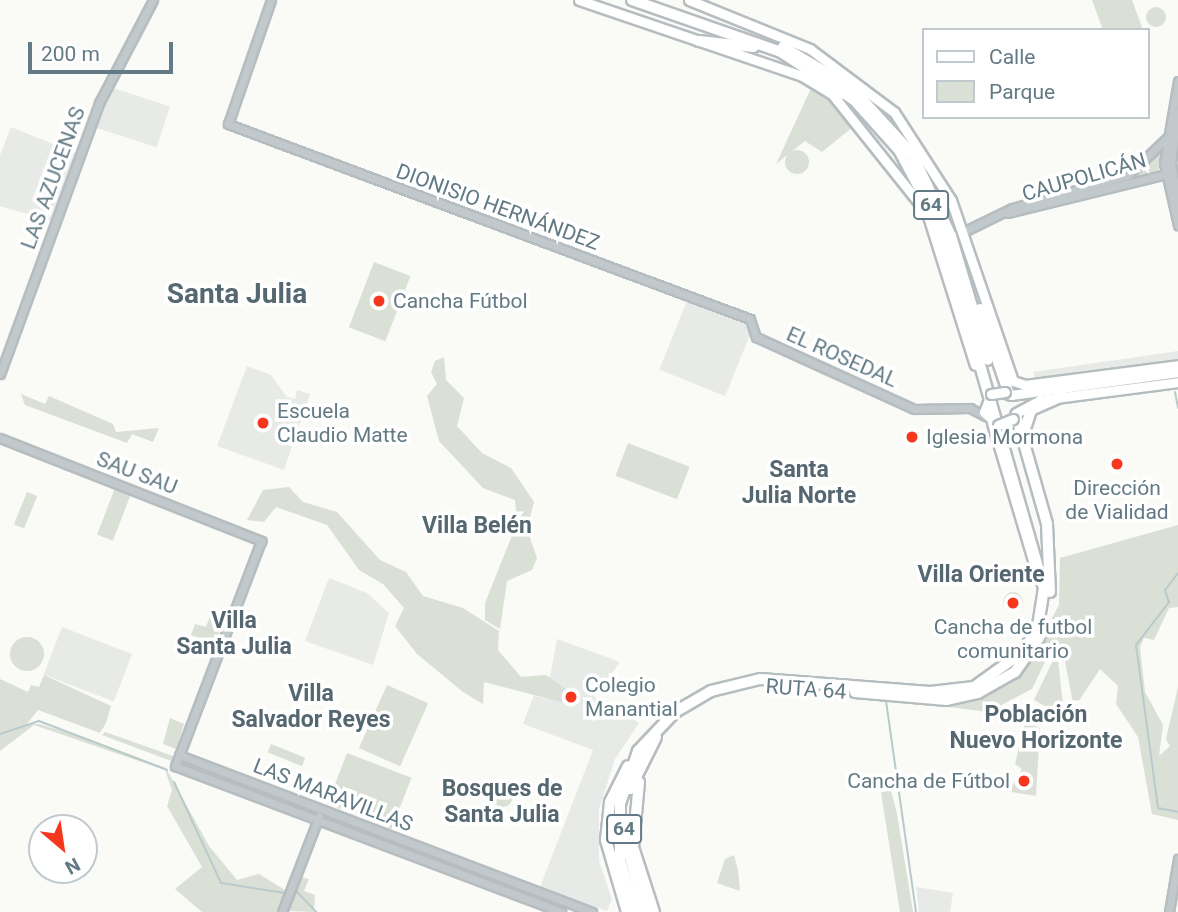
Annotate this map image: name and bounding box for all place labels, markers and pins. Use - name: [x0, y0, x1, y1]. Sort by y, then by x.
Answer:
- place label: Cancha Fútbol: [393, 288, 528, 314]
- marker: Cancha Fútbol: [371, 293, 387, 309]
- place label: Escuela Claudio Matte: [277, 398, 408, 448]
- marker: Escuela Claudio Matte: [255, 415, 271, 431]
- place label: Iglesia Mormona: [926, 424, 1083, 450]
- marker: Iglesia Mormona: [904, 429, 920, 445]
- marker: Dirección de Vialidad: [1109, 456, 1125, 472]
- place label: Dirección de Vialidad: [1065, 475, 1169, 525]
- marker: Cancha de futbol comunitario: [1005, 595, 1021, 611]
- place label: Cancha de futbol comunitario: [934, 614, 1092, 664]
- place label: Colegio Manantial: [585, 672, 678, 722]
- marker: Colegio Manantial: [563, 689, 579, 705]
- place label: Cancha de Fútbol: [847, 768, 1010, 794]
- marker: Cancha de Fútbol: [1016, 773, 1032, 789]

